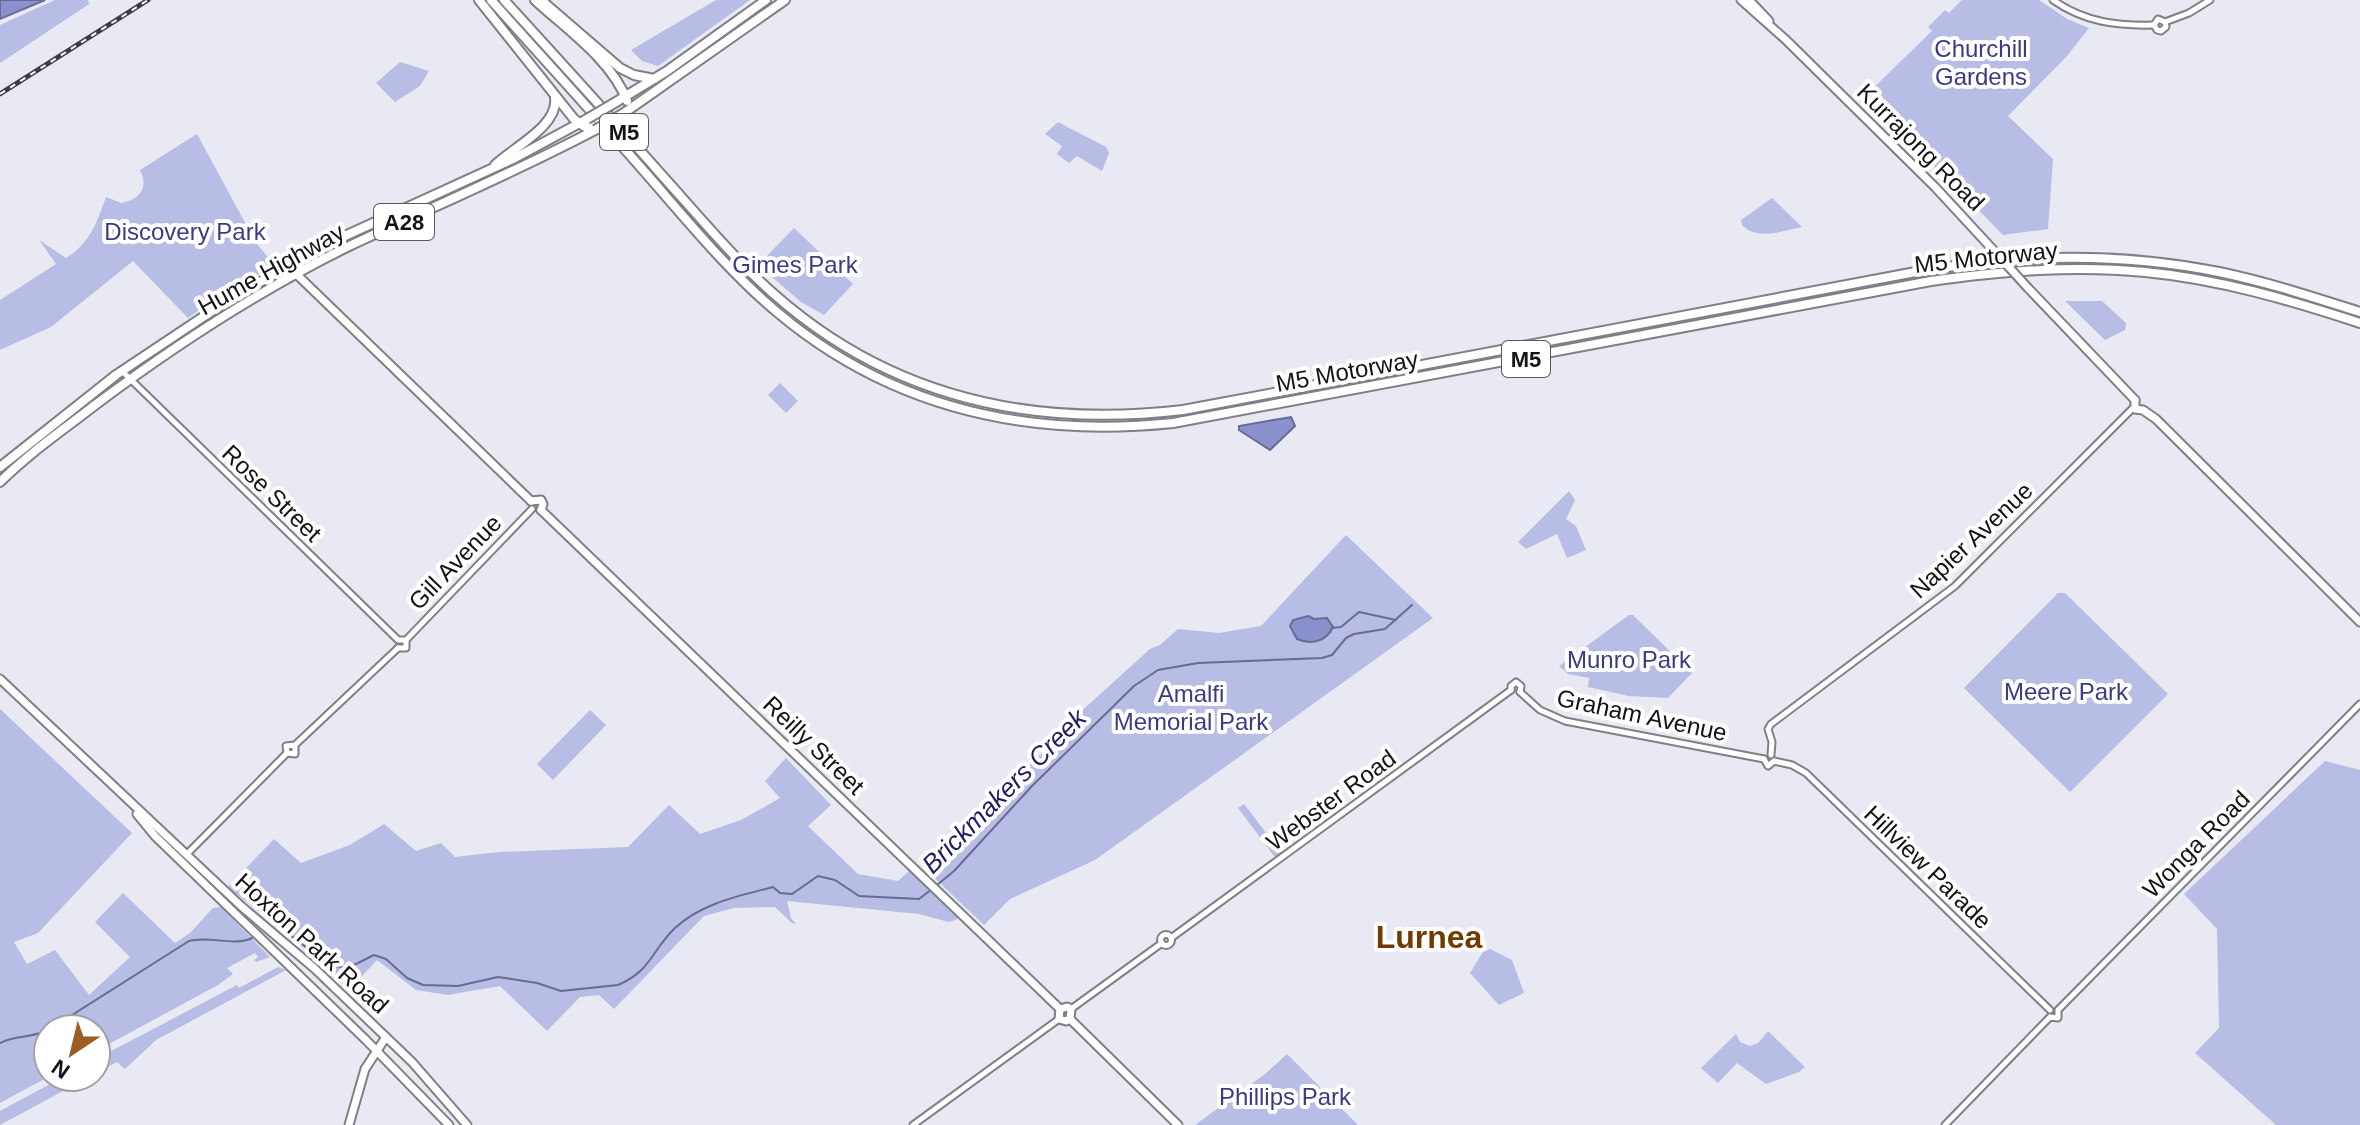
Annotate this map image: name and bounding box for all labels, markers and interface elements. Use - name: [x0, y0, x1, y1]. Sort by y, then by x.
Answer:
- park label: Churchill Gardens: [1934, 35, 2028, 90]
- street label: Kurrajong Road: [1852, 78, 1990, 216]
- road number: M5: [600, 114, 648, 150]
- road number: A28: [374, 204, 434, 240]
- park label: Discovery Park: [104, 218, 267, 245]
- street label: Hume Highway: [193, 218, 349, 320]
- street label: M5 Motorway: [1913, 236, 2059, 278]
- park label: Gimes Park: [732, 251, 859, 278]
- road number: M5: [1502, 341, 1550, 377]
- street label: M5 Motorway: [1274, 345, 1420, 397]
- street label: Rose Street: [217, 439, 327, 547]
- street label: Napier Avenue: [1904, 477, 2038, 603]
- street label: Gill Avenue: [403, 509, 507, 615]
- park label: Munro Park: [1567, 646, 1692, 673]
- park label: Meere Park: [2004, 678, 2129, 705]
- park label: Amalfi Memorial Park: [1114, 680, 1269, 735]
- street label: Graham Avenue: [1555, 684, 1729, 746]
- street label: Reilly Street: [758, 690, 870, 800]
- water label: Brickmakers Creek: [916, 701, 1094, 879]
- street label: Webster Road: [1261, 744, 1401, 856]
- street label: Wonga Road: [2137, 785, 2255, 903]
- street label: Hillview Parade: [1859, 800, 1997, 934]
- street label: Hoxton Park Road: [230, 867, 394, 1019]
- district label: Lurnea: [1376, 919, 1483, 955]
- north arrow: [32, 1013, 112, 1093]
- text: N: [47, 1054, 74, 1084]
- park label: Phillips Park: [1219, 1083, 1352, 1110]

